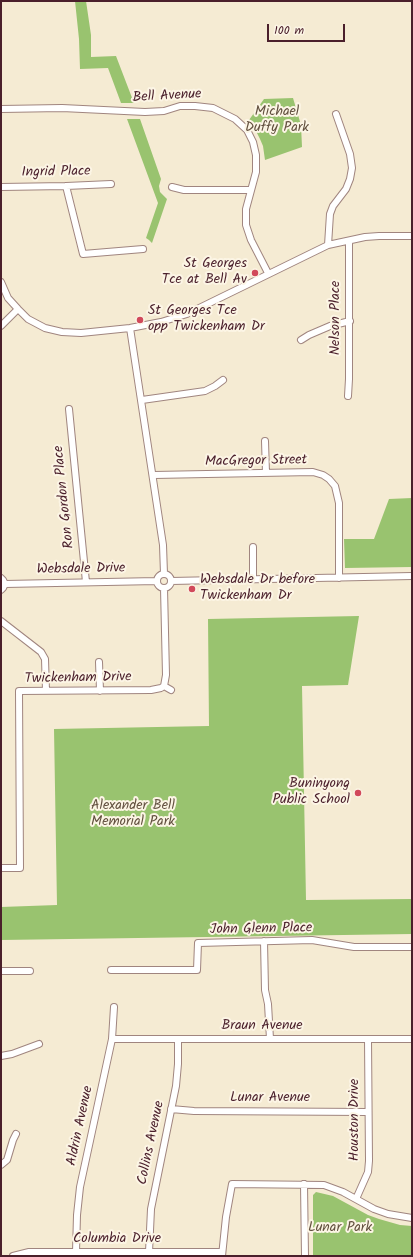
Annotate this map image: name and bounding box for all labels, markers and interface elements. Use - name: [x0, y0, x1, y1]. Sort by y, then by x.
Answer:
- scale bar: [269, 16, 347, 42]
- text: 100 m: [274, 21, 304, 40]
- street label: Bell Avenue: [132, 87, 202, 107]
- park label: Michael Duffy Park: [245, 105, 309, 138]
- street label: Ingrid Place: [21, 164, 91, 182]
- place label: St Georges Tce at Bell Av: [162, 257, 247, 290]
- marker: St Georges Tce at Bell Av: [250, 268, 260, 278]
- street label: Nelson Place: [329, 281, 345, 355]
- place label: St Georges Tce opp Twickenham Dr: [148, 304, 265, 336]
- marker: St Georges Tce opp Twickenham Dr: [135, 315, 145, 325]
- street label: Ron Gordon Place: [51, 445, 79, 549]
- street label: MacGregor Street: [205, 453, 307, 471]
- street label: Websdale Drive: [37, 561, 125, 579]
- place label: Websdale Dr before Twickenham Dr: [200, 573, 315, 606]
- marker: Websdale Dr before Twickenham Dr: [187, 584, 197, 594]
- street label: Twickenham Drive: [24, 670, 132, 688]
- place label: Buninyong Public School: [272, 777, 350, 810]
- marker: Buninyong Public School: [353, 788, 363, 798]
- park label: Alexander Bell Memorial Park: [91, 799, 175, 832]
- street label: John Glenn Place: [210, 921, 312, 939]
- street label: Braun Avenue: [221, 1019, 303, 1035]
- street label: Houston Drive: [348, 1079, 364, 1161]
- street label: Aldrin Avenue: [64, 1085, 98, 1167]
- street label: Lunar Avenue: [230, 1091, 310, 1107]
- street label: Collins Avenue: [135, 1100, 169, 1186]
- park label: Lunar Park: [308, 1221, 372, 1237]
- street label: Columbia Drive: [73, 1232, 161, 1248]

